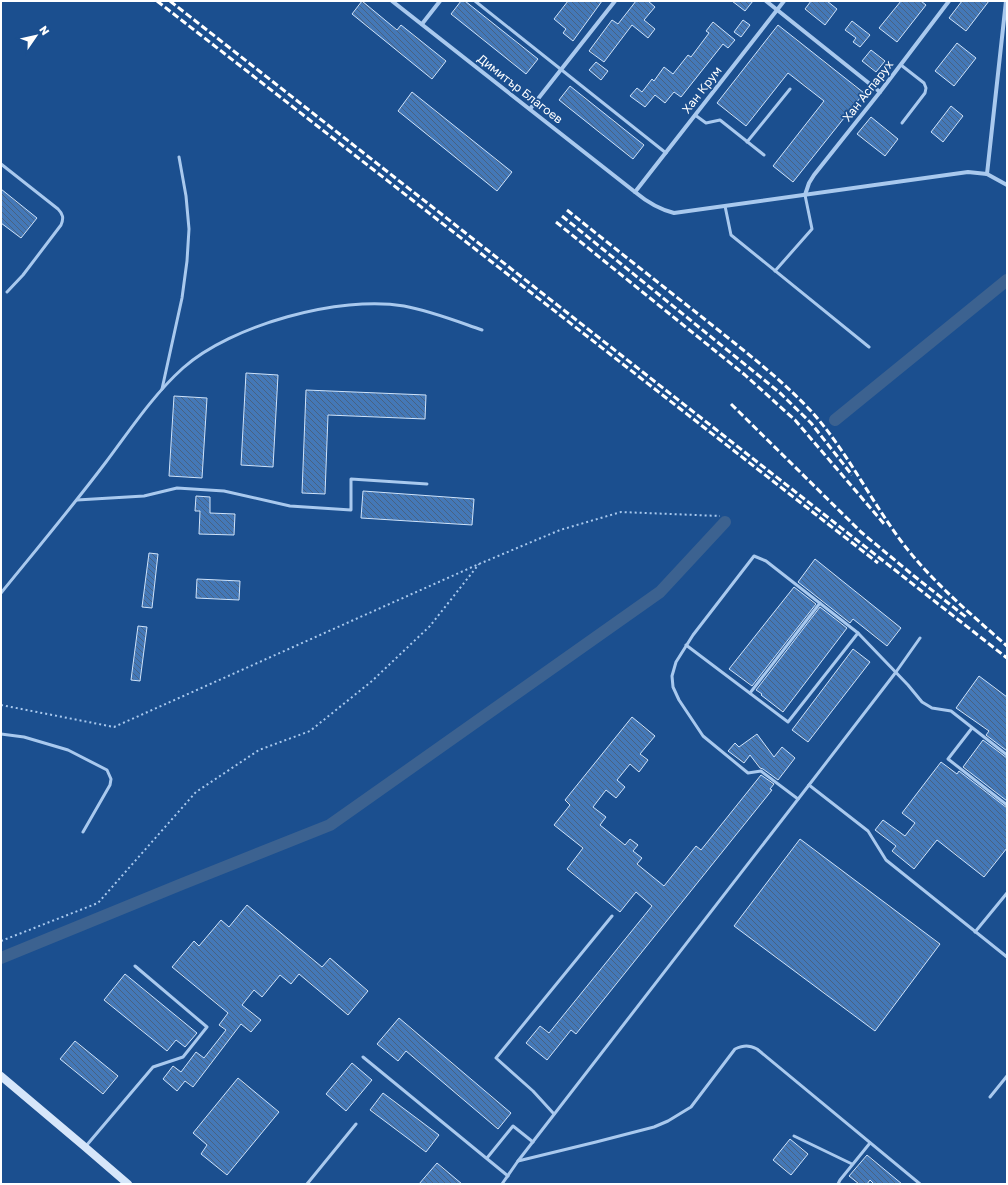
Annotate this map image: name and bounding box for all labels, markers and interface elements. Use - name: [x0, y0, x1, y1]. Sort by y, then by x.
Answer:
- north arrow: [16, 16, 56, 56]
- text: N: [37, 23, 52, 37]
- street label: Димитър Благоев: [475, 51, 566, 127]
- street label: Хан Аспарух: [839, 57, 897, 124]
- street label: Хан Крум: [679, 63, 725, 116]

